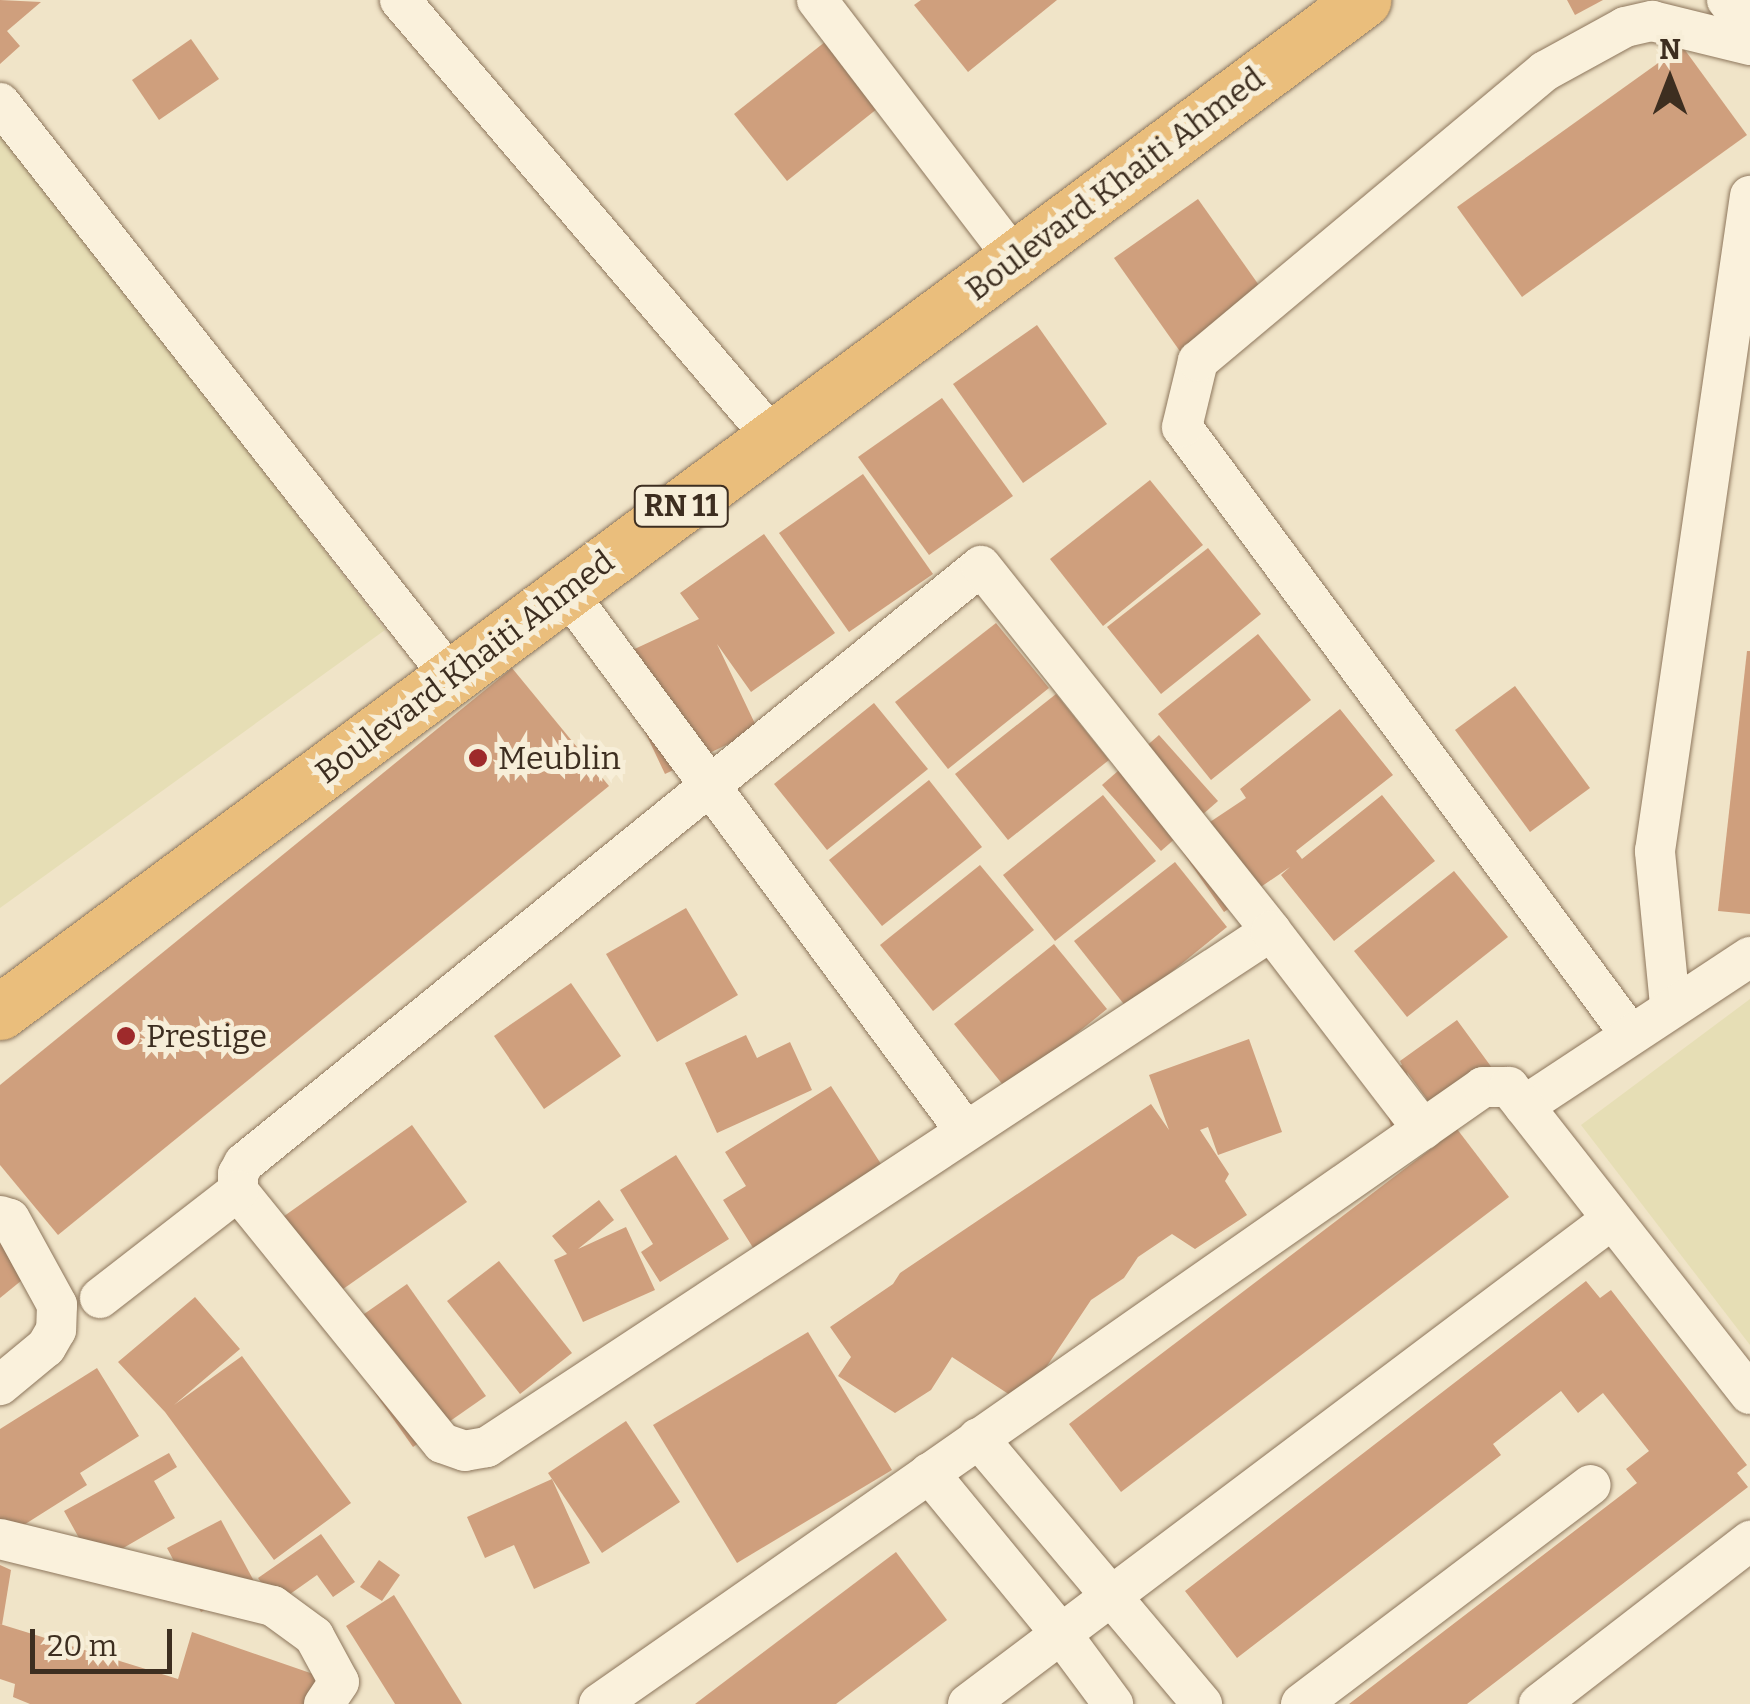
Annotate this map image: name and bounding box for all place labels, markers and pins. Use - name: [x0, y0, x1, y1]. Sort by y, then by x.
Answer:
- place label: Meublin: [498, 739, 621, 777]
- marker: Meublin: [467, 747, 489, 769]
- place label: Prestige: [146, 1017, 267, 1055]
- marker: Prestige: [115, 1025, 137, 1047]

